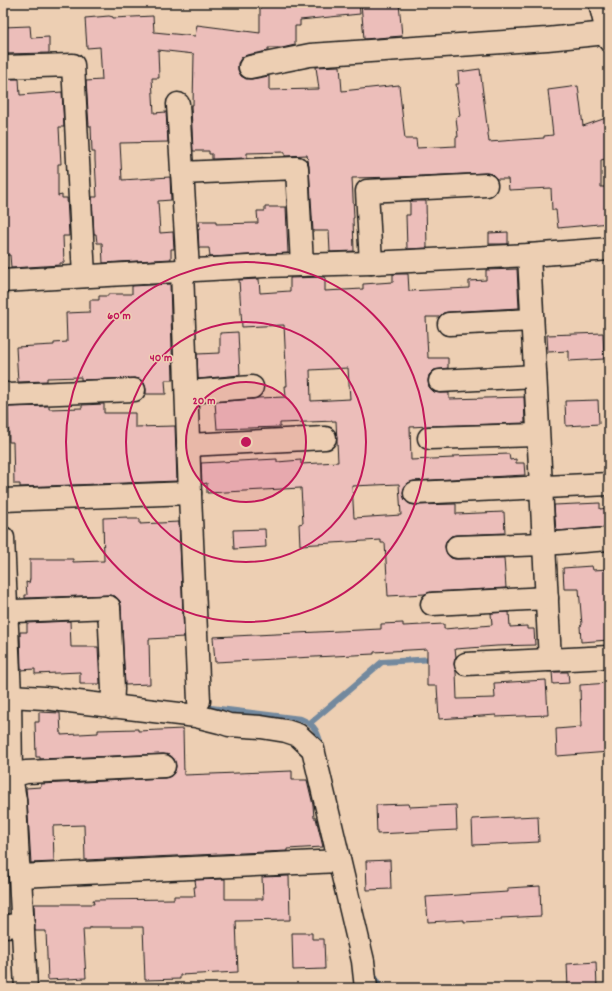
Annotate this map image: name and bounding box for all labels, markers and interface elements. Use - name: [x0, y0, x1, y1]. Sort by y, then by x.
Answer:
- text: 60 m: [107, 308, 131, 325]
- text: 40 m: [150, 350, 172, 367]
- text: 20 m: [193, 393, 215, 410]
- centre of rings: [239, 435, 253, 449]

